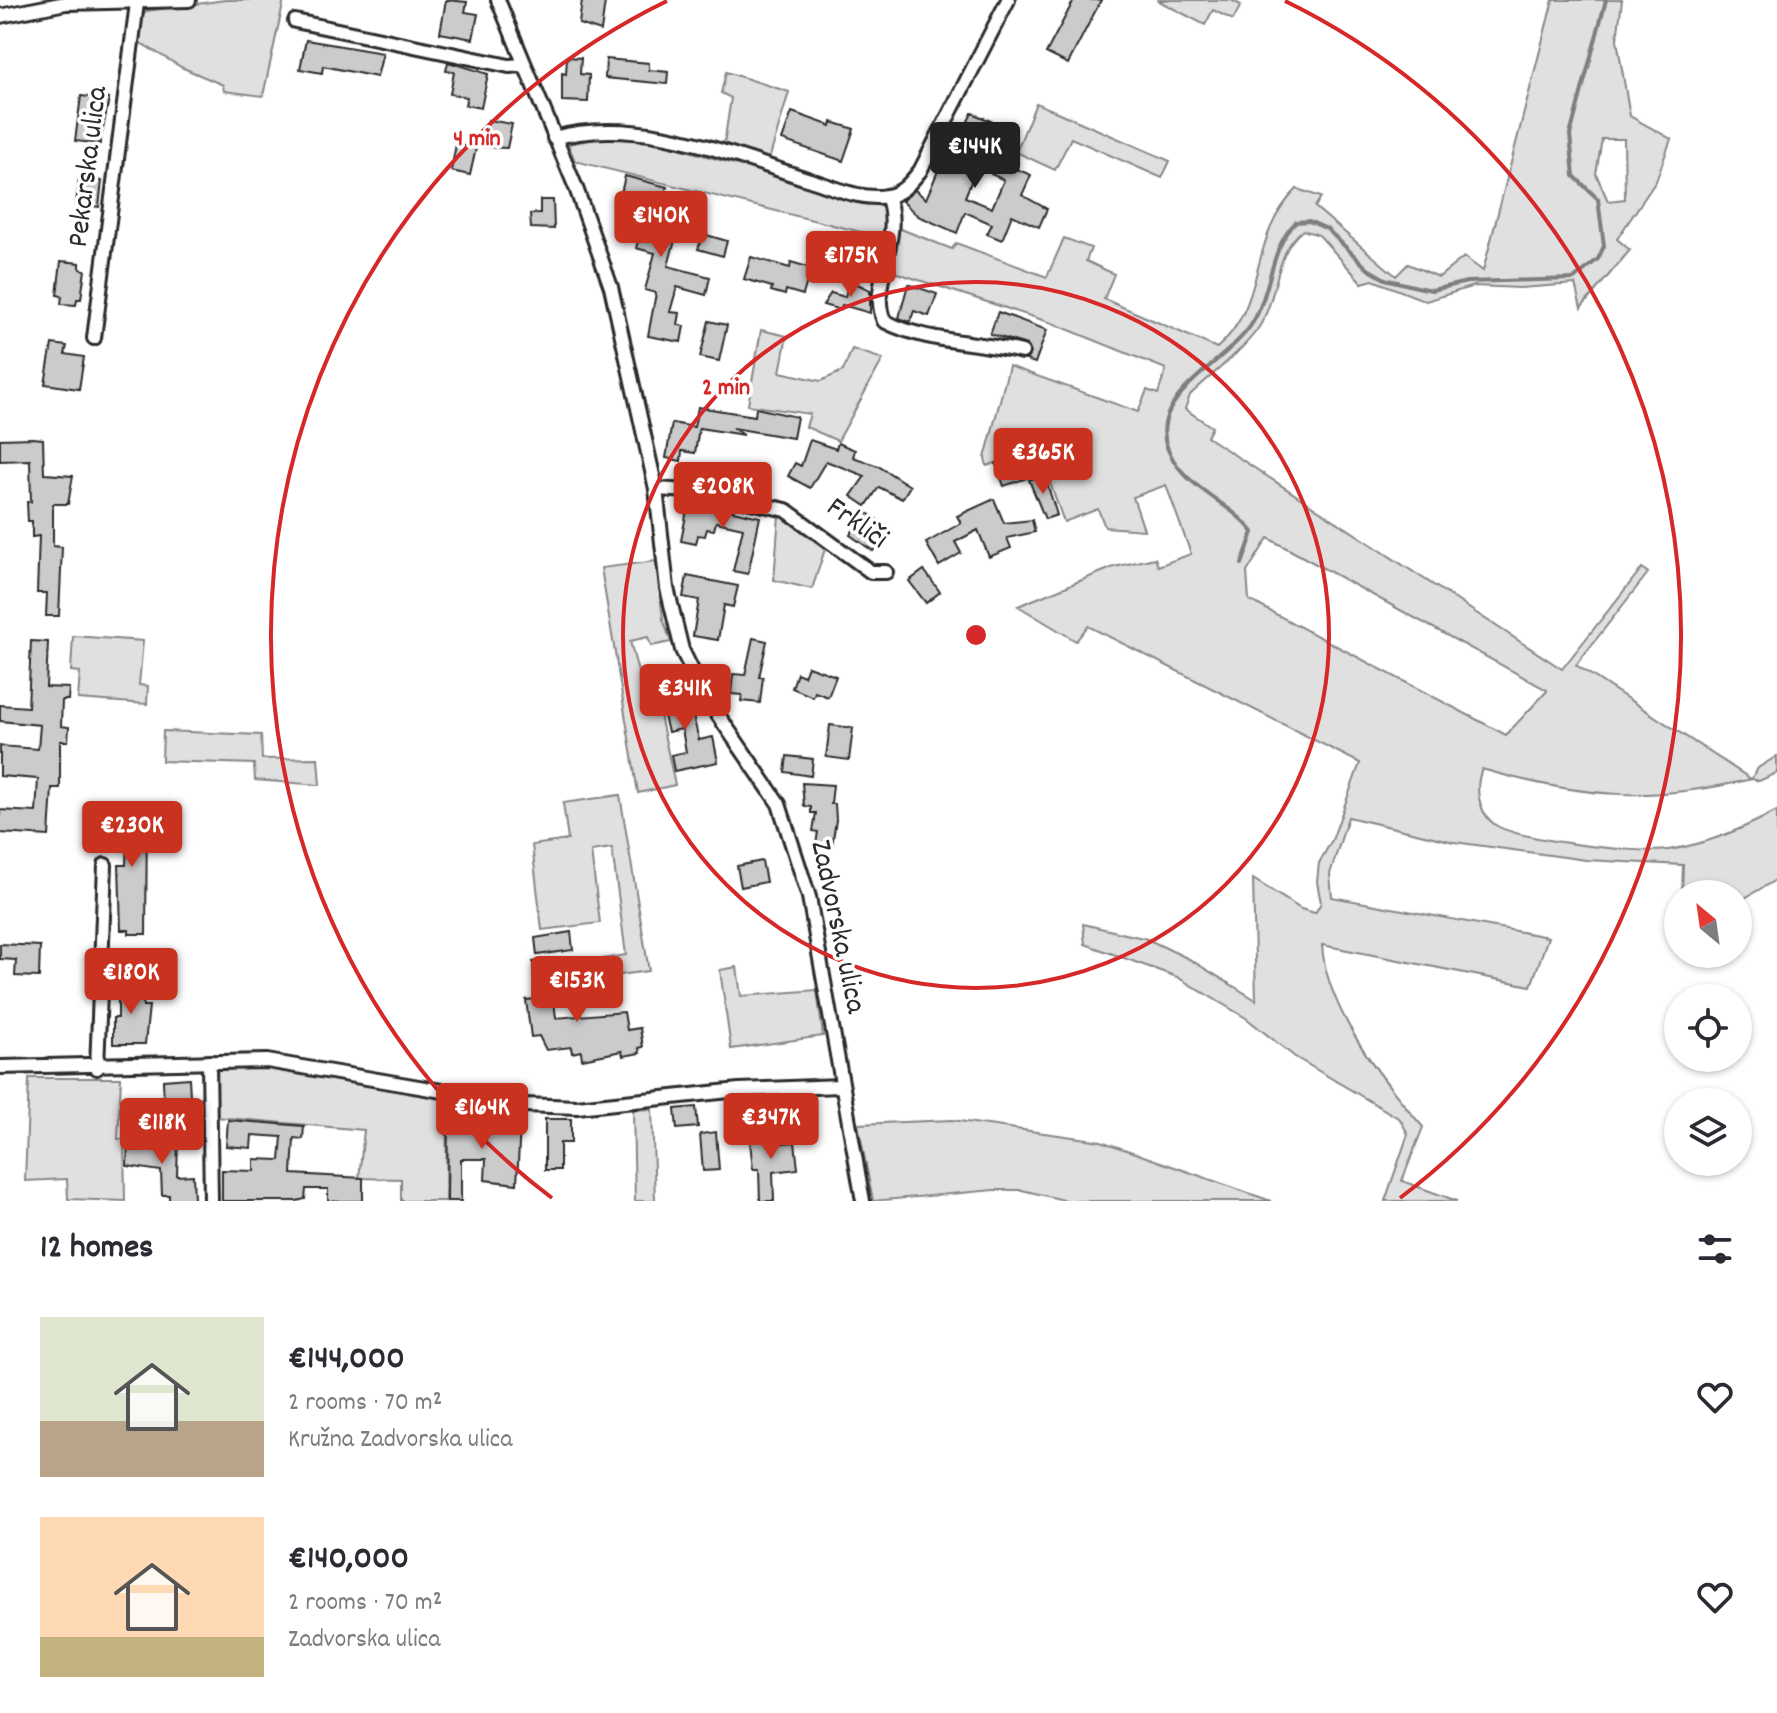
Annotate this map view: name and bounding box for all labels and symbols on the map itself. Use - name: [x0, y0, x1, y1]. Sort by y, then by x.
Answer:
- street label: Pekarska ulica: [59, 83, 121, 250]
- pin: €144K: [919, 122, 1031, 190]
- text: 4 min: [453, 123, 501, 157]
- pin: €140K: [605, 191, 717, 259]
- pin: €175K: [795, 231, 907, 299]
- text: 2 min: [702, 372, 750, 406]
- pin: €365K: [987, 428, 1099, 496]
- pin: €208K: [667, 462, 779, 530]
- street label: Frkliči: [816, 488, 896, 562]
- centre of rings: [962, 621, 990, 649]
- pin: €341K: [629, 664, 741, 732]
- pin: €230K: [76, 801, 188, 869]
- street label: Zadvorska ulica: [797, 836, 876, 1018]
- north arrow: [1664, 880, 1752, 968]
- pin: €180K: [75, 948, 187, 1016]
- pin: €153K: [521, 956, 633, 1024]
- pin: €164K: [426, 1083, 538, 1151]
- pin: €347K: [715, 1093, 827, 1161]
- pin: €118K: [106, 1098, 218, 1166]

